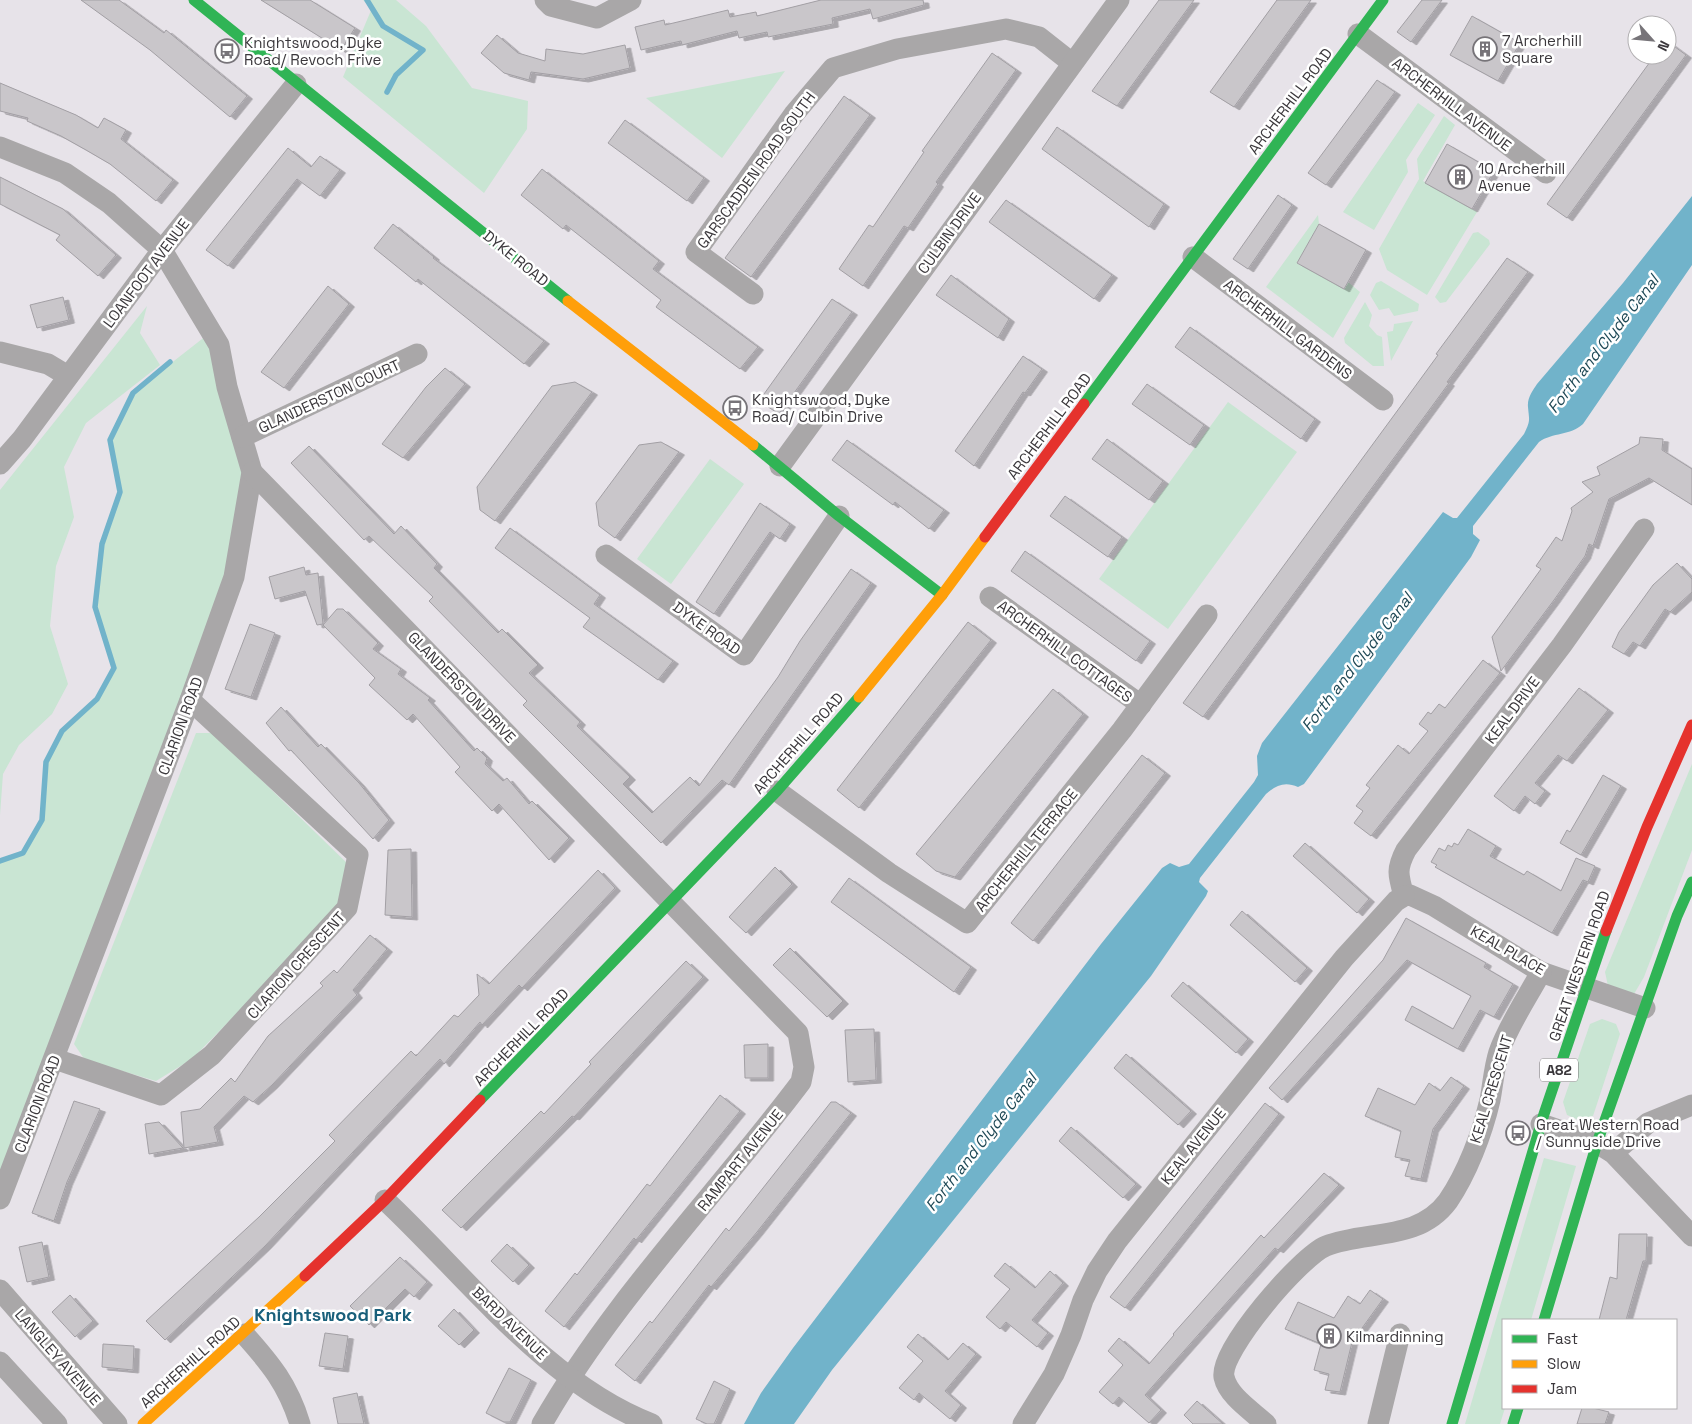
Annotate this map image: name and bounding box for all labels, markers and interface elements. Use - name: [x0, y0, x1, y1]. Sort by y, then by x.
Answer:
- north arrow: [1627, 15, 1677, 65]
- place label: 7 Archerhill Square: [1502, 31, 1582, 67]
- place label: Knightswood, Dyke Road/ Revoch Frive: [244, 33, 382, 69]
- building icon: 7 Archerhill Square: [1472, 36, 1498, 62]
- bus stop icon: Knightswood, Dyke Road/ Revoch Frive: [214, 38, 240, 64]
- text: N: [1653, 38, 1674, 54]
- street label: ARCHERHILL ROAD: [1244, 44, 1336, 158]
- street label: ARCHERHILL AVENUE: [1389, 53, 1515, 155]
- street label: GARSCADDEN ROAD SOUTH: [693, 88, 819, 252]
- place label: 10 Archerhill Avenue: [1478, 159, 1565, 195]
- building icon: 10 Archerhill Avenue: [1447, 164, 1473, 190]
- street label: CULBIN DRIVE: [913, 189, 985, 277]
- street label: LOANFOOT AVENUE: [99, 215, 193, 331]
- street label: DYKE ROAD: [479, 226, 553, 290]
- water label: Forth and Clyde Canal: [1543, 269, 1665, 417]
- street label: ARCHERHILL GARDENS: [1220, 274, 1356, 384]
- street label: GLANDERSTON COURT: [255, 355, 403, 437]
- street label: ARCHERHILL ROAD: [1003, 369, 1095, 483]
- place label: Knightswood, Dyke Road/ Culbin Drive: [752, 390, 890, 426]
- bus stop icon: Knightswood, Dyke Road/ Culbin Drive: [722, 395, 748, 421]
- water label: Forth and Clyde Canal: [1297, 587, 1419, 735]
- street label: ARCHERHILL COTTAGES: [994, 596, 1136, 706]
- street label: DYKE ROAD: [670, 597, 745, 659]
- street label: GLANDERSTON DRIVE: [404, 627, 520, 747]
- street label: KEAL DRIVE: [1480, 673, 1544, 747]
- street label: CLARION ROAD: [153, 674, 207, 778]
- street label: ARCHERHILL ROAD: [749, 688, 847, 798]
- street label: ARCHERHILL TERRACE: [971, 785, 1081, 915]
- street label: GREAT WESTERN ROAD: [1544, 888, 1614, 1044]
- street label: CLARION CRESCENT: [243, 907, 349, 1023]
- street label: KEAL PLACE: [1467, 921, 1549, 979]
- street label: ARCHERHILL ROAD: [470, 984, 572, 1090]
- street label: KEAL CRESCENT: [1465, 1032, 1517, 1145]
- street label: CLARION ROAD: [10, 1052, 64, 1155]
- road number: A82: [1540, 1058, 1578, 1082]
- water label: Forth and Clyde Canal: [921, 1067, 1043, 1215]
- street label: KEAL AVENUE: [1156, 1104, 1230, 1188]
- street label: RAMPART AVENUE: [693, 1105, 787, 1215]
- place label: Great Western Road / Sunnyside Drive: [1536, 1115, 1680, 1151]
- bus stop icon: Great Western Road / Sunnyside Drive: [1505, 1120, 1531, 1146]
- street label: BARD AVENUE: [468, 1282, 552, 1364]
- district label: Knightswood Park: [254, 1303, 412, 1326]
- street label: LANGLEY AVENUE: [11, 1305, 105, 1409]
- street label: ARCHERHILL ROAD: [136, 1312, 244, 1412]
- legend: [1502, 1319, 1677, 1409]
- building icon: Kilmardinning: [1316, 1323, 1342, 1349]
- place label: Kilmardinning: [1346, 1327, 1444, 1346]
- text: Fast: [1547, 1329, 1578, 1348]
- text: Slow: [1547, 1354, 1581, 1373]
- text: Jam: [1547, 1379, 1577, 1398]

